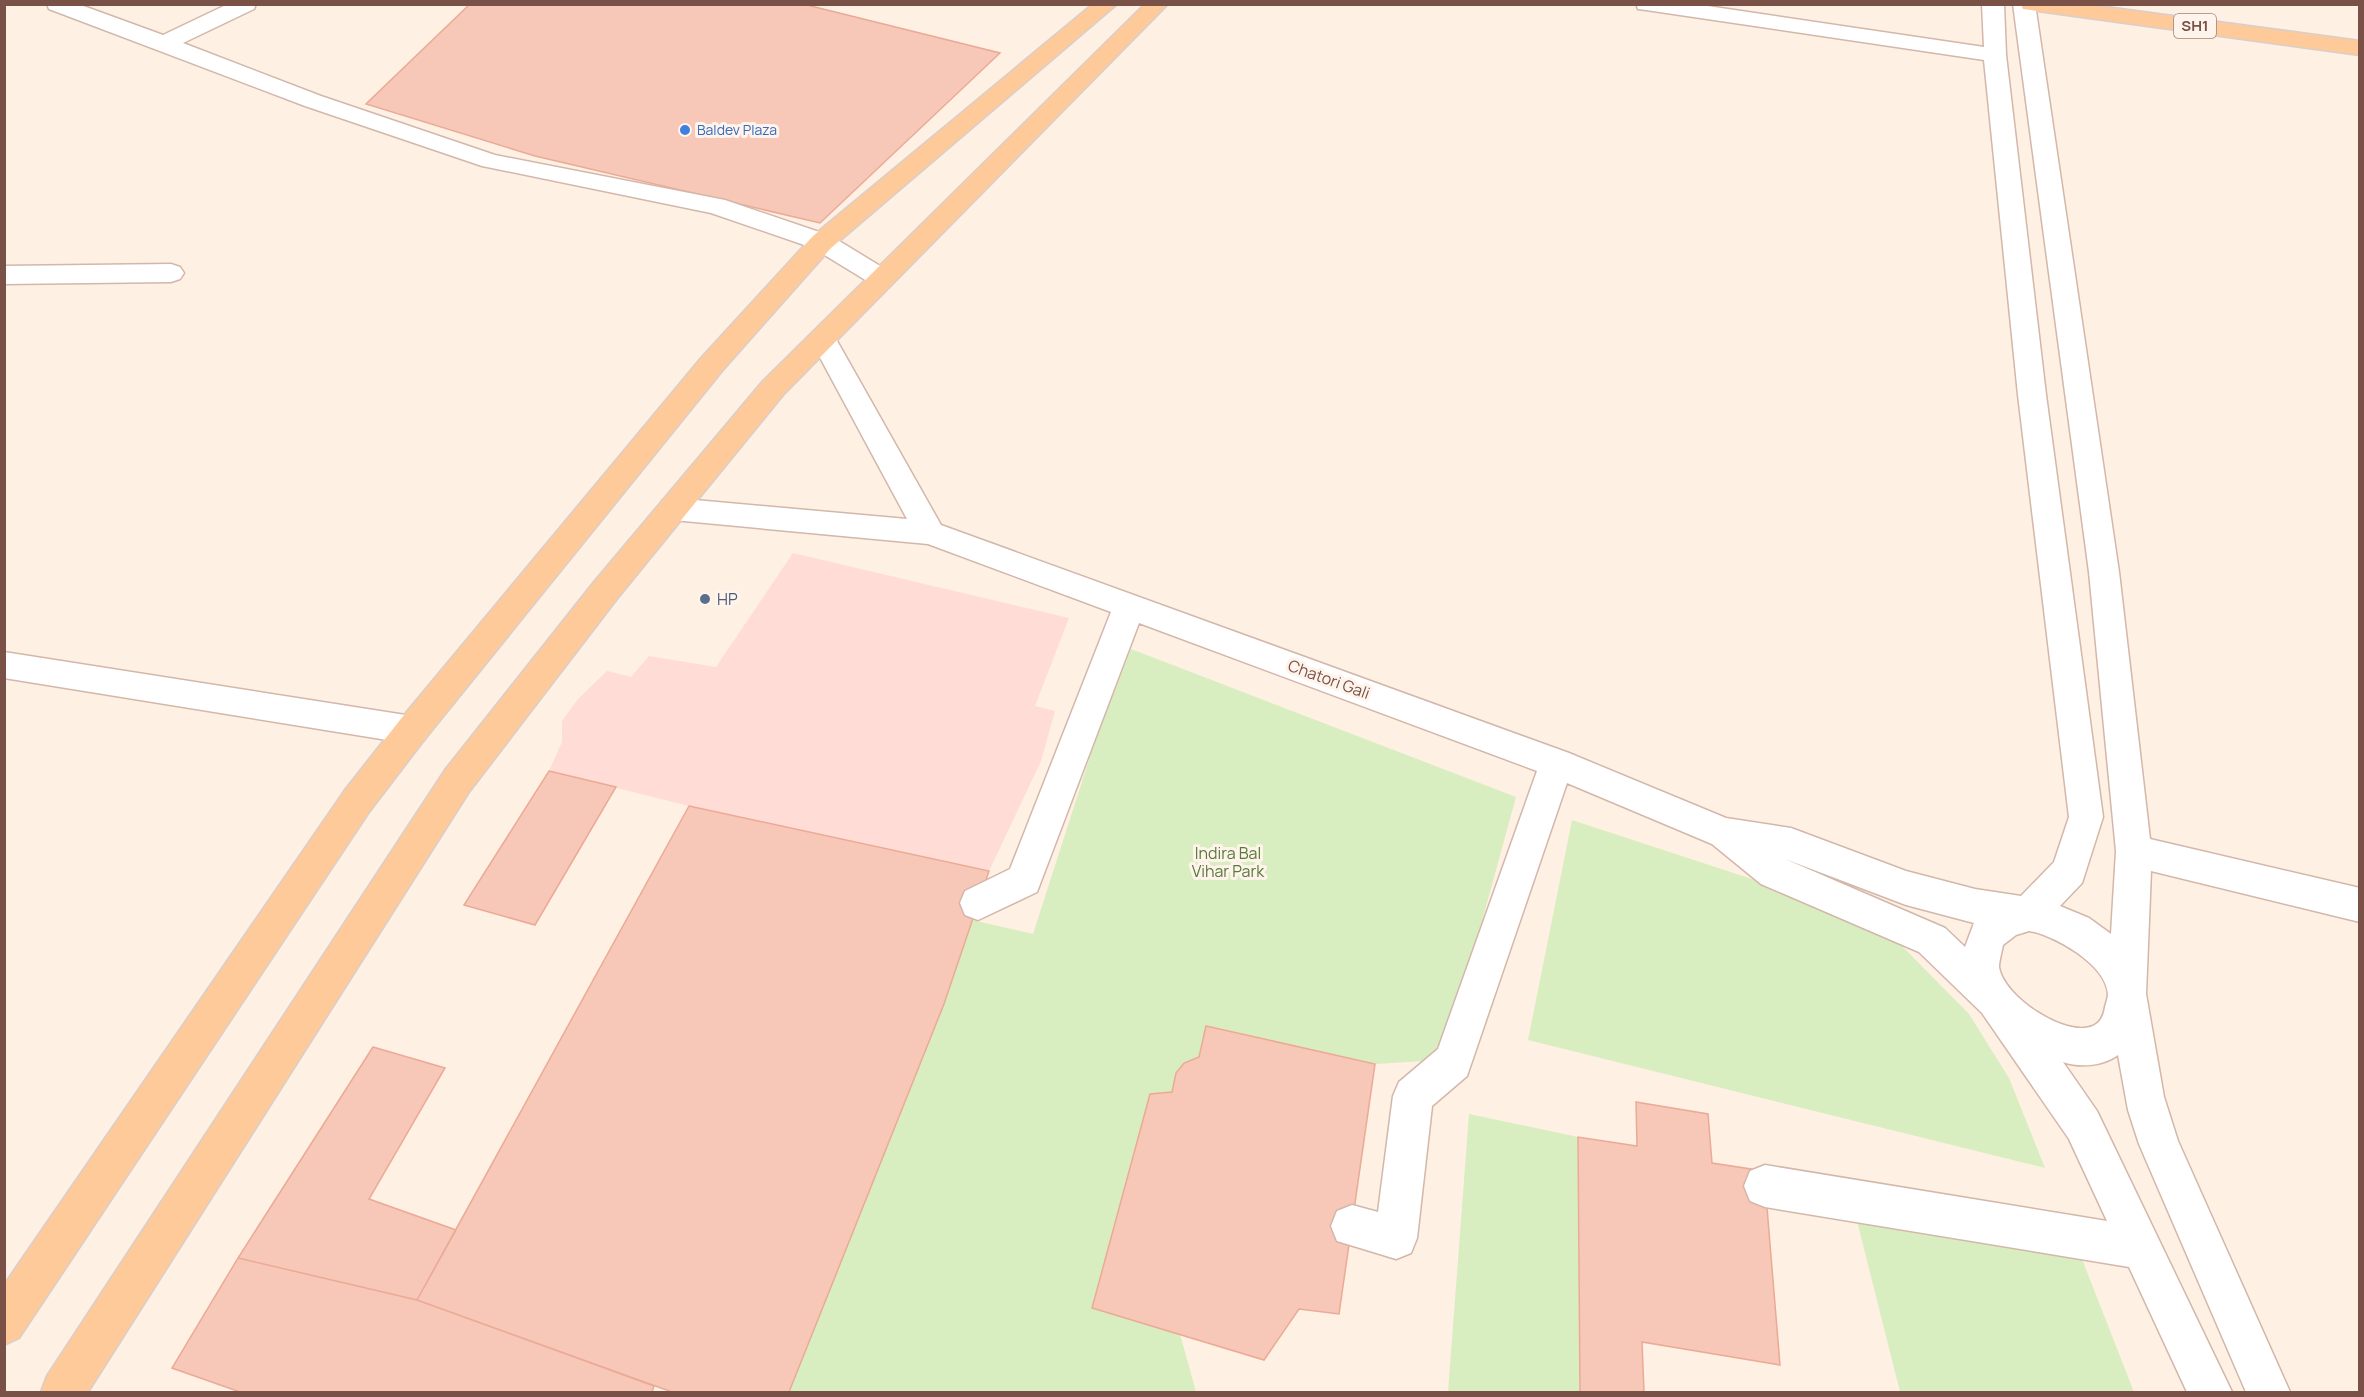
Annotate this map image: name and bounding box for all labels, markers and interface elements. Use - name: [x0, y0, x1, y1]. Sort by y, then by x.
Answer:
- road number: SH1: [2174, 14, 2216, 38]
- place label: Baldev Plaza: [697, 120, 777, 139]
- marker: Baldev Plaza: [678, 123, 692, 137]
- place label: HP: [717, 588, 738, 610]
- marker: HP: [698, 592, 712, 606]
- street label: Chatori Gali: [1285, 654, 1373, 704]
- park label: Indira Bal Vihar Park: [1192, 842, 1265, 882]

